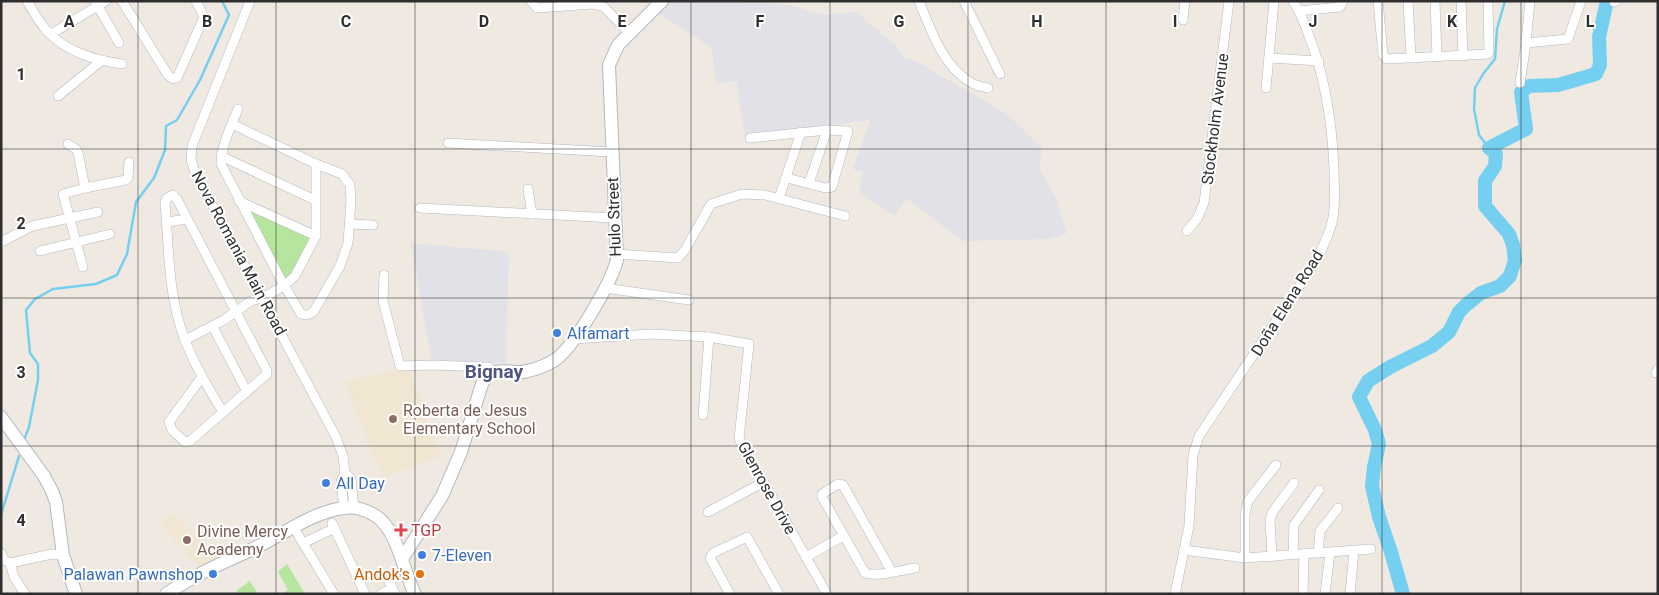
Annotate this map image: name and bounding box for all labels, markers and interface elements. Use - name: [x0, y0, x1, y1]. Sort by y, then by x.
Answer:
- text: A: [64, 12, 75, 31]
- text: B: [202, 12, 212, 31]
- text: C: [341, 12, 351, 31]
- text: D: [479, 12, 489, 31]
- text: E: [618, 12, 627, 31]
- text: F: [756, 12, 765, 31]
- text: G: [894, 12, 905, 31]
- text: H: [1031, 12, 1043, 31]
- text: I: [1173, 12, 1177, 31]
- text: J: [1309, 12, 1317, 31]
- text: K: [1447, 12, 1458, 31]
- text: L: [1586, 12, 1595, 31]
- street label: Stockholm Avenue: [1198, 52, 1232, 186]
- text: 1: [16, 65, 26, 84]
- street label: Nova Romania Main Road: [187, 167, 291, 339]
- street label: Hulo Street: [603, 177, 625, 257]
- text: 2: [16, 214, 26, 233]
- street label: Doña Elena Road: [1247, 247, 1327, 359]
- place label: Alfamart: [567, 324, 629, 343]
- marker: Alfamart: [551, 327, 563, 339]
- district label: Bignay: [465, 360, 524, 383]
- text: 3: [16, 363, 26, 382]
- place label: Roberta de Jesus Elementary School: [403, 401, 536, 438]
- marker: Roberta de Jesus Elementary School: [387, 413, 399, 425]
- street label: Glenrose Drive: [734, 438, 800, 538]
- place label: All Day: [336, 474, 385, 493]
- marker: All Day: [320, 477, 332, 489]
- text: 4: [16, 511, 26, 530]
- place label: TGP: [411, 521, 441, 540]
- place label: Divine Mercy Academy: [197, 522, 288, 559]
- marker: TGP: [395, 524, 407, 536]
- marker: Divine Mercy Academy: [181, 534, 193, 546]
- place label: 7-Eleven: [432, 546, 492, 565]
- marker: 7-Eleven: [416, 549, 428, 561]
- place label: Palawan Pawnshop: [63, 565, 203, 584]
- place label: Andok's: [354, 565, 410, 584]
- marker: Palawan Pawnshop: [207, 568, 219, 580]
- marker: Andok's: [414, 568, 426, 580]

